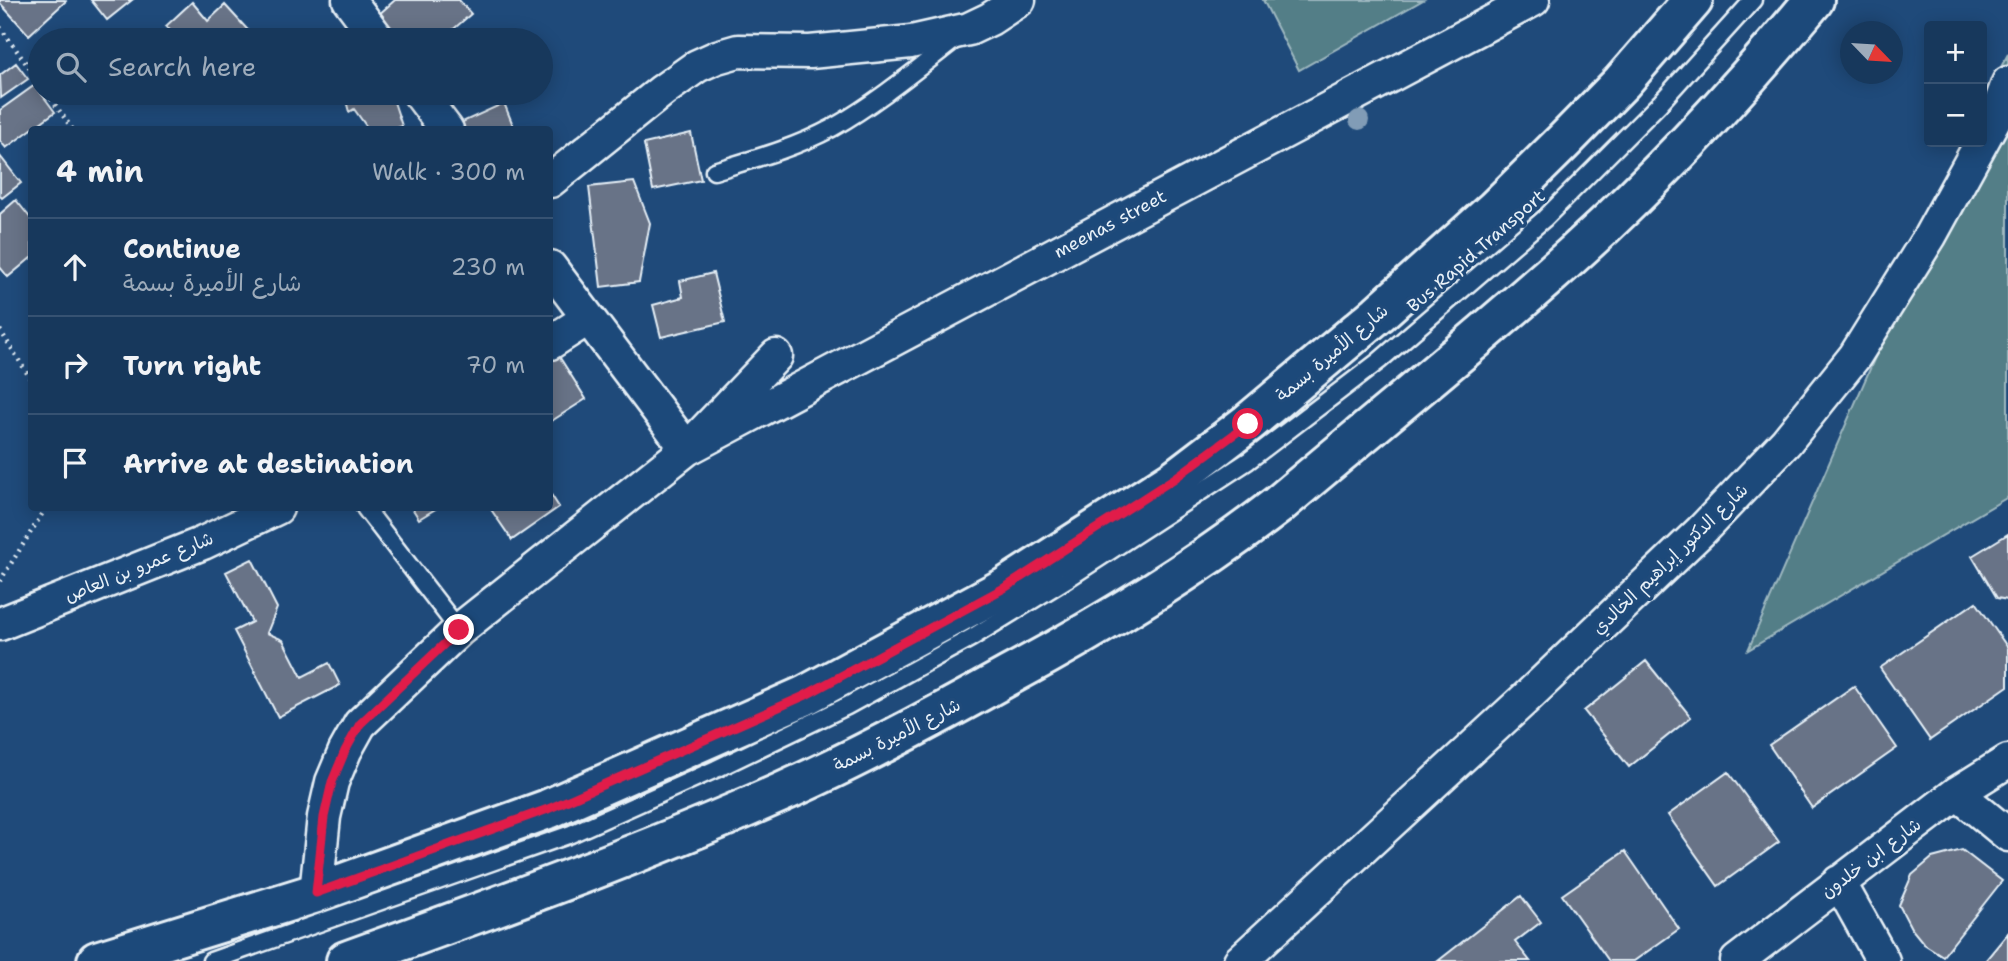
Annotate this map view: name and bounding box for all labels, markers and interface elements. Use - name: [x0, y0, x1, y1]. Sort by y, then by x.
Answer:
- north arrow: [1840, 21, 1903, 84]
- map controls: [1924, 21, 1987, 147]
- button: +: [1924, 21, 1987, 84]
- search box: [28, 28, 553, 105]
- icon: search: [52, 48, 90, 86]
- text: Search here: [108, 49, 257, 84]
- button: −: [1924, 84, 1987, 147]
- text: 4 min: [56, 151, 143, 192]
- text: Walk · 300 m: [372, 157, 525, 187]
- street label: meenas street: [1050, 184, 1171, 264]
- street label: Bus Rapid Transport: [1402, 184, 1550, 318]
- text: Continue: [123, 231, 241, 266]
- icon: ahead: [56, 248, 94, 286]
- text: 230 m: [451, 252, 525, 282]
- text: شارع الأميرة بسمة: [123, 268, 302, 298]
- street label: شارع الأميرة بسمة: [1271, 299, 1393, 407]
- icon: right: [56, 346, 94, 384]
- text: Turn right: [123, 348, 261, 383]
- text: 70 m: [466, 350, 525, 380]
- route start: [1232, 408, 1263, 439]
- icon: arrive: [56, 444, 94, 482]
- text: Arrive at destination: [123, 446, 413, 481]
- street label: شارع الدكتور إبراهيم الخالدي: [1587, 478, 1755, 641]
- street label: شارع عمرو بن العاص: [61, 526, 217, 608]
- route end: [443, 614, 474, 645]
- street label: شارع الأميرة بسمة: [829, 693, 965, 777]
- street label: شارع ابن خلدون: [1816, 812, 1926, 904]

